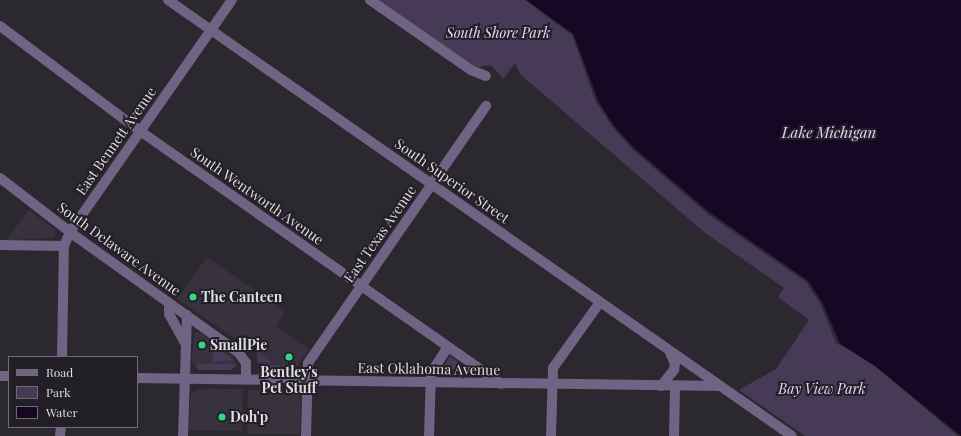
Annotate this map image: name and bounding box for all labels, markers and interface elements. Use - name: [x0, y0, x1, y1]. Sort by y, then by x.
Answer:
- park label: South Shore Park: [446, 25, 550, 41]
- street label: East Bennett Avenue: [72, 83, 160, 199]
- water label: Lake Michigan: [782, 124, 876, 142]
- street label: South Superior Street: [391, 135, 513, 227]
- street label: South Wentworth Avenue: [187, 143, 327, 249]
- street label: East Texas Avenue: [340, 182, 420, 286]
- street label: South Delaware Avenue: [54, 199, 184, 299]
- place label: The Canteen: [201, 289, 282, 305]
- marker: The Canteen: [188, 292, 198, 302]
- place label: SmallPie: [210, 337, 267, 353]
- marker: SmallPie: [197, 340, 207, 350]
- marker: Bentley's Pet Stuff: [284, 352, 294, 362]
- legend: [8, 356, 138, 428]
- street label: East Oklahoma Avenue: [357, 359, 501, 379]
- text: Road: [46, 364, 73, 380]
- place label: Bentley's Pet Stuff: [260, 364, 318, 396]
- park label: Bay View Park: [778, 381, 866, 397]
- text: Park: [46, 384, 71, 400]
- text: Water: [46, 404, 78, 420]
- place label: Doh'p: [230, 409, 268, 425]
- marker: Doh'p: [217, 412, 227, 422]

